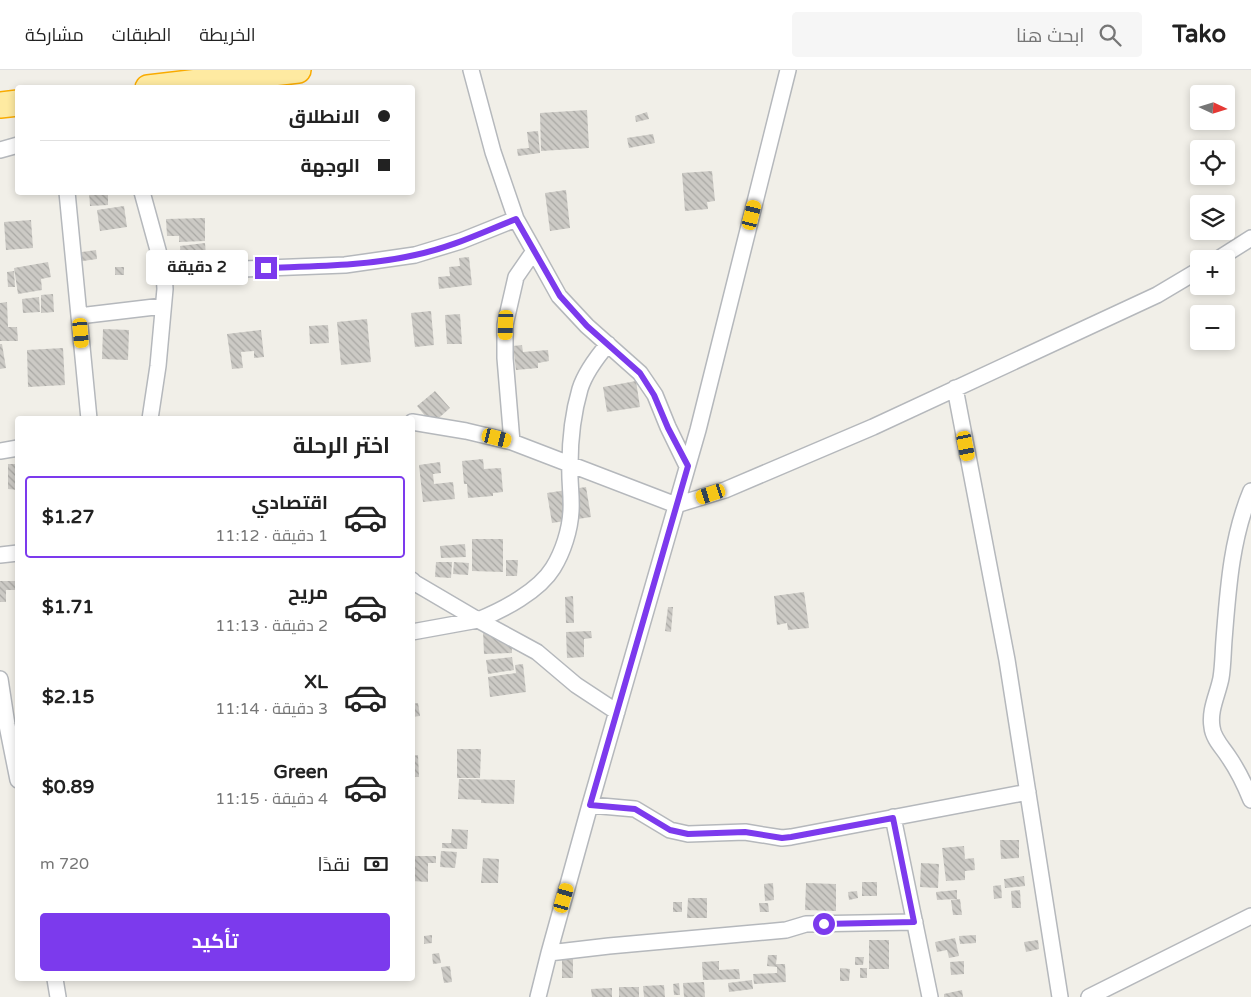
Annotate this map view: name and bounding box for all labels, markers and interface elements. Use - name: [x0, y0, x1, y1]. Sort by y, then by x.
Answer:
- search box: [792, 12, 1142, 57]
- text: Tako: [1172, 20, 1226, 49]
- icon: search: [1096, 21, 1124, 49]
- text: مشاركة: [25, 24, 84, 46]
- text: الطبقات: [112, 24, 171, 46]
- text: الخريطة: [199, 24, 256, 46]
- text: ابحث هنا: [1016, 25, 1084, 47]
- north arrow: [1190, 85, 1235, 130]
- map controls: [1190, 85, 1235, 350]
- text: الانطلاق: [289, 106, 360, 128]
- button: locate: [1190, 140, 1235, 185]
- text: الوجهة: [300, 155, 360, 177]
- button: layers: [1190, 195, 1235, 240]
- car: [741, 199, 762, 231]
- callout: 2 دقيقة: [146, 250, 248, 286]
- button: +: [1190, 250, 1235, 295]
- text: 2 دقيقة: [167, 257, 227, 277]
- route end: [255, 257, 277, 279]
- button: −: [1190, 305, 1235, 350]
- car: [497, 310, 514, 340]
- car: [72, 317, 89, 349]
- car: [480, 427, 513, 449]
- car: [955, 430, 976, 462]
- text: اختر الرحلة: [293, 433, 390, 459]
- car: [694, 482, 727, 506]
- text: اقتصادي: [252, 492, 328, 514]
- icon: car: [343, 495, 388, 540]
- text: $1.27: [42, 506, 94, 528]
- text: 1 دقيقة · 11:12: [215, 526, 328, 546]
- text: مريح: [288, 582, 328, 604]
- icon: car: [343, 585, 388, 630]
- text: $1.71: [42, 596, 94, 618]
- text: 2 دقيقة · 11:13: [215, 616, 328, 636]
- text: XL: [304, 671, 328, 693]
- icon: car: [343, 675, 388, 720]
- text: $2.15: [42, 686, 94, 708]
- text: 3 دقيقة · 11:14: [215, 699, 328, 719]
- text: Green: [274, 761, 328, 783]
- icon: car: [343, 765, 388, 810]
- text: $0.89: [42, 776, 94, 798]
- text: 4 دقيقة · 11:15: [215, 789, 328, 809]
- icon: cash: [362, 850, 390, 878]
- text: 720 m: [40, 854, 89, 874]
- text: نقدًا: [318, 854, 350, 876]
- car: [552, 882, 575, 914]
- button: تأكيد: [40, 913, 390, 971]
- route start: [813, 913, 835, 935]

